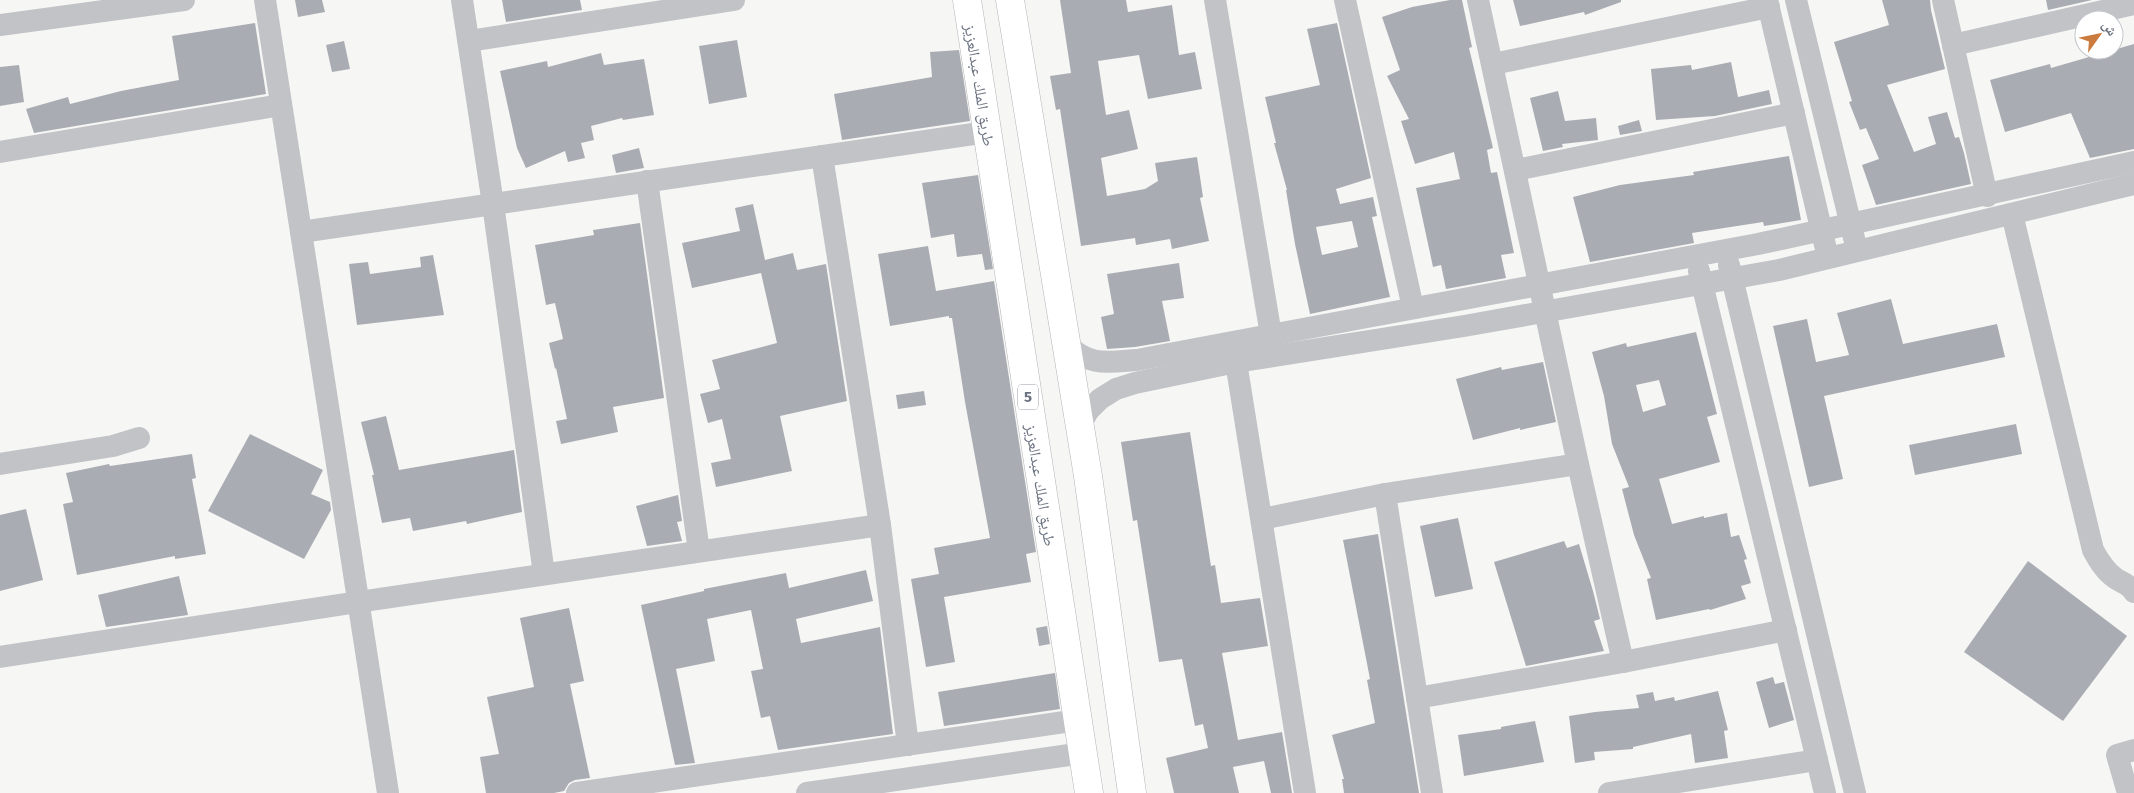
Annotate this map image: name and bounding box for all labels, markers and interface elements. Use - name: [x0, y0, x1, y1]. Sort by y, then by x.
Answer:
- north arrow: [2074, 10, 2124, 60]
- text: ش: [2098, 17, 2121, 39]
- street label: طريق الملك عبدالعزيز: [959, 22, 999, 148]
- road number: 5: [1018, 384, 1038, 410]
- street label: طريق الملك عبدالعزيز: [1020, 422, 1060, 548]

